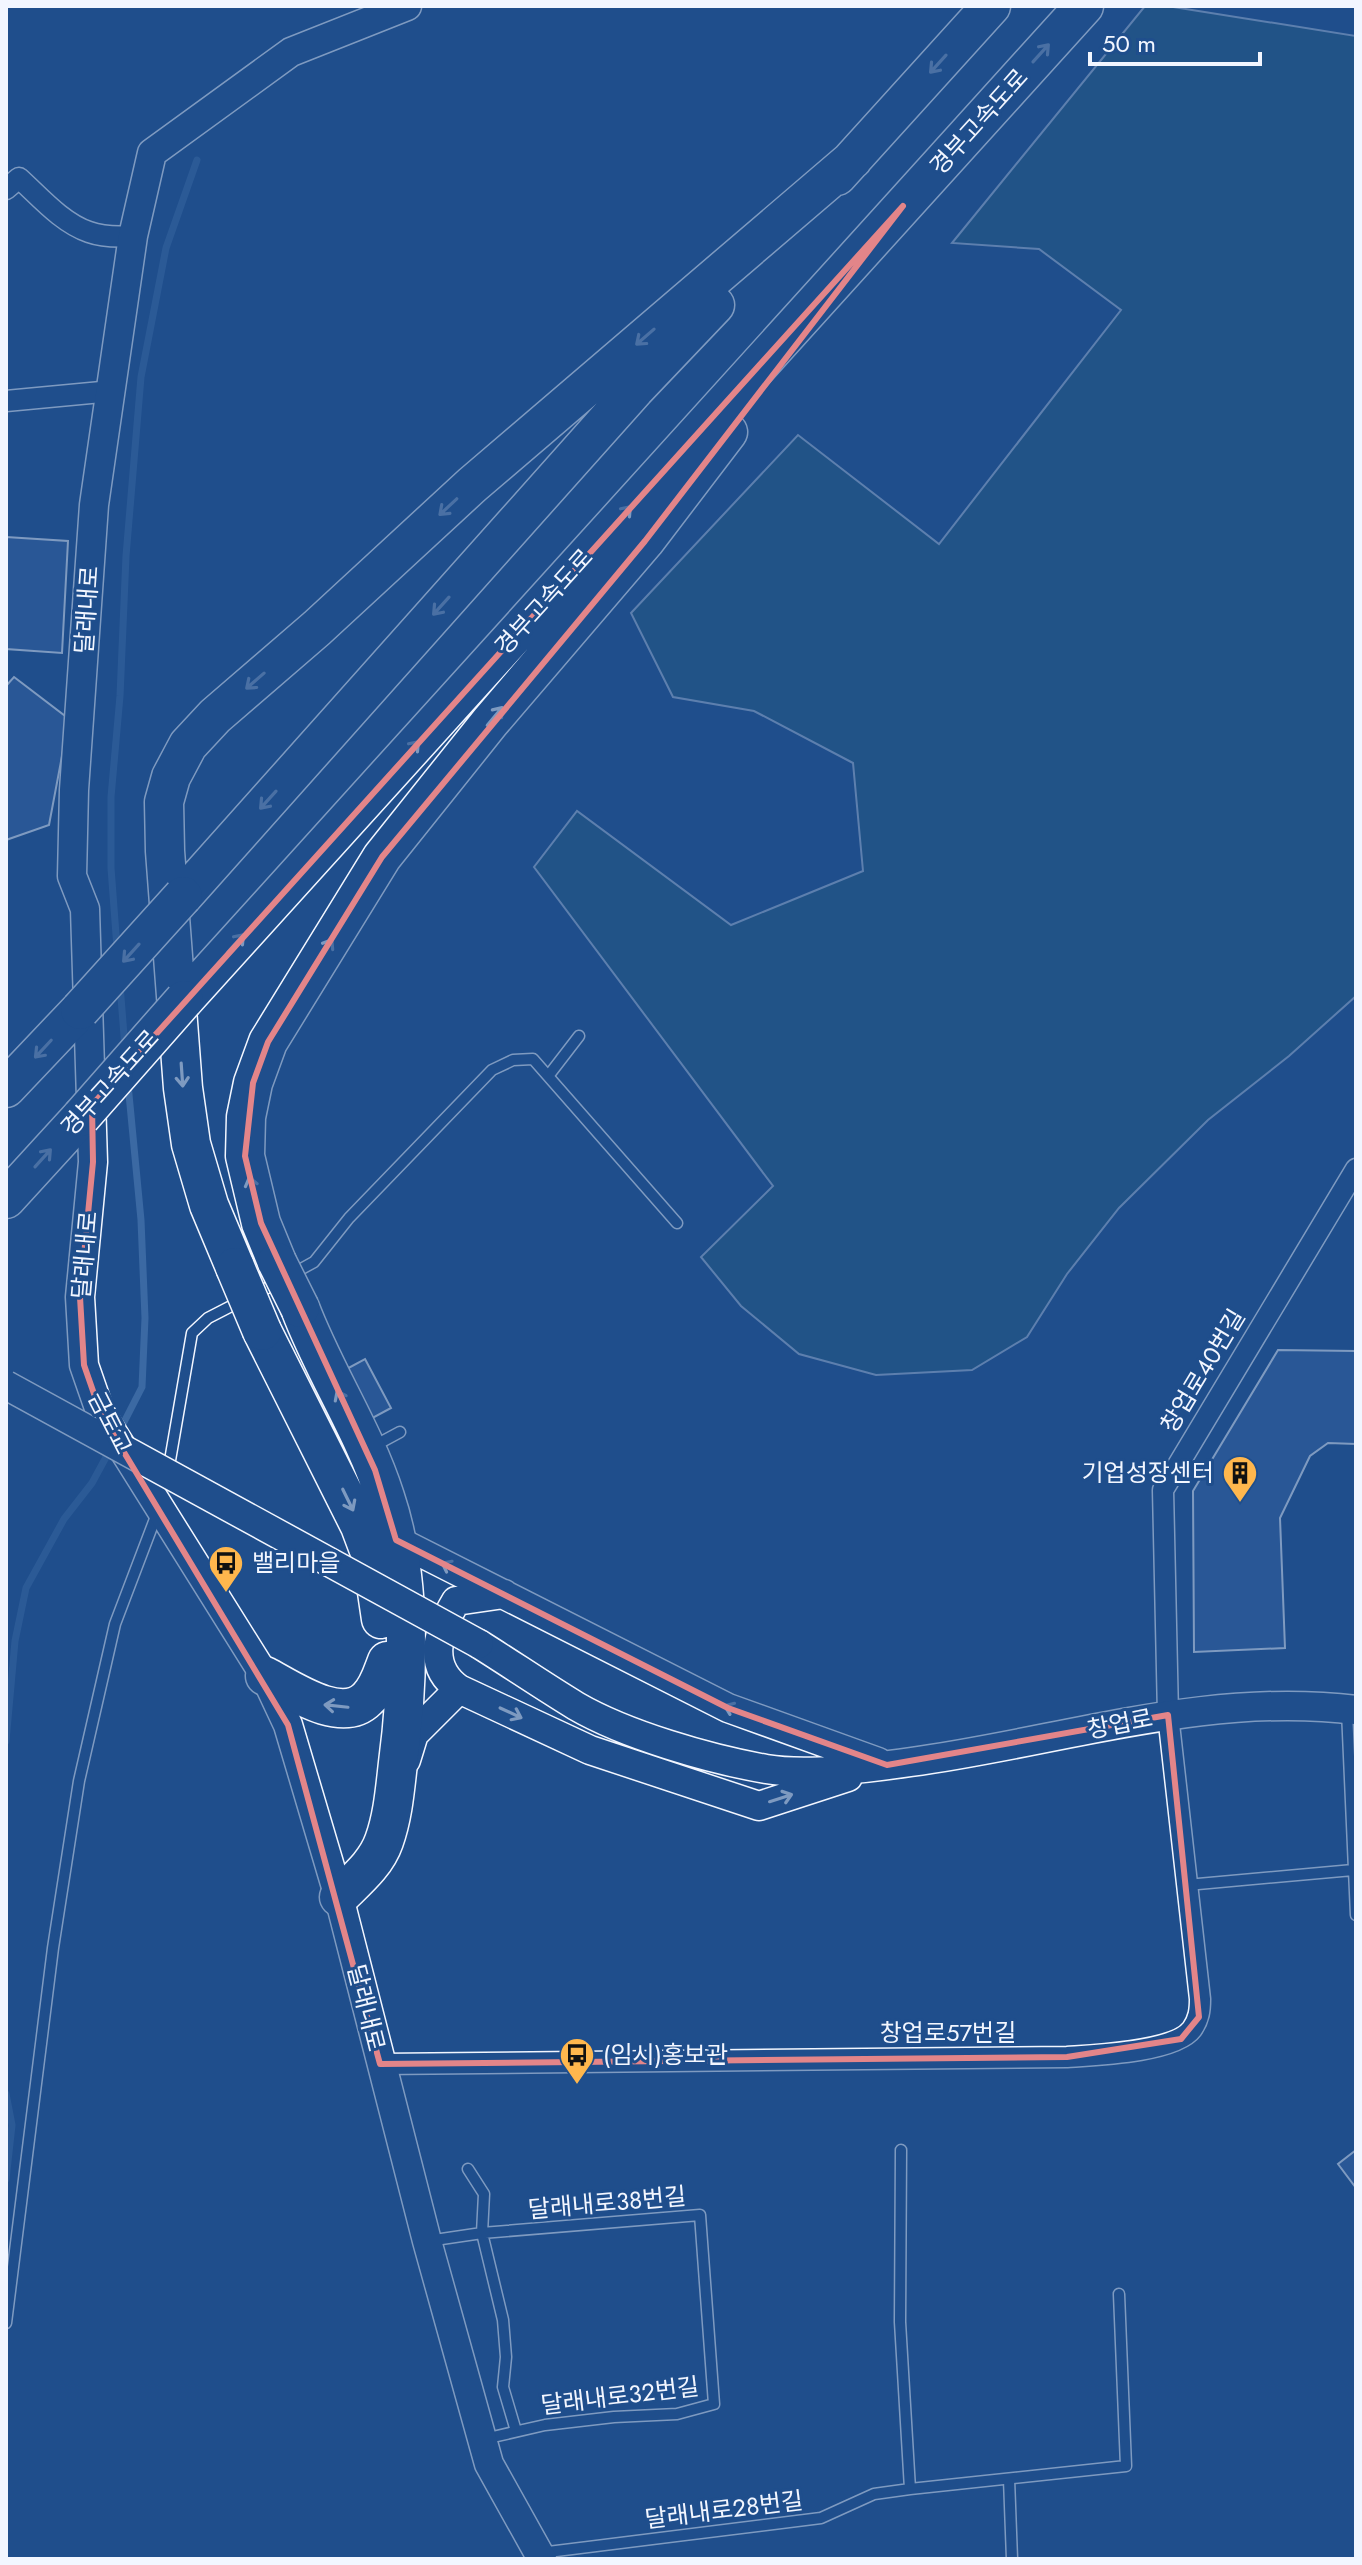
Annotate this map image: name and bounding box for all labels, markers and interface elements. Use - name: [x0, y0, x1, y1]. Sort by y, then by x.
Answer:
- scale bar: [1090, 16, 1260, 66]
- text: 50 m: [1102, 26, 1156, 61]
- one-way arrow: [1032, 43, 1050, 63]
- one-way arrow: [929, 54, 948, 74]
- street label: 경부고속도로: [921, 61, 1036, 183]
- one-way arrow: [635, 328, 655, 346]
- one-way arrow: [438, 497, 458, 516]
- one-way arrow: [613, 506, 631, 526]
- street label: 경부고속도로: [486, 541, 601, 663]
- street label: 달래내로: [66, 565, 107, 655]
- one-way arrow: [432, 596, 450, 616]
- one-way arrow: [246, 672, 266, 690]
- one-way arrow: [486, 706, 504, 727]
- one-way arrow: [401, 740, 419, 760]
- one-way arrow: [259, 790, 277, 810]
- one-way arrow: [227, 933, 245, 953]
- one-way arrow: [318, 938, 335, 960]
- one-way arrow: [122, 943, 141, 963]
- street label: 경부고속도로: [52, 1022, 167, 1144]
- one-way arrow: [34, 1039, 53, 1058]
- one-way arrow: [175, 1061, 190, 1088]
- one-way arrow: [34, 1149, 52, 1169]
- one-way arrow: [243, 1175, 258, 1201]
- street label: 달래내로: [63, 1209, 106, 1300]
- street label: 창업로40번길: [1152, 1302, 1253, 1439]
- street label: 금토교: [80, 1385, 141, 1460]
- one-way arrow: [334, 1389, 349, 1413]
- building icon: 기업성장센터: [1221, 1454, 1259, 1504]
- place label: 기업성장센터: [1082, 1455, 1214, 1490]
- one-way arrow: [340, 1488, 356, 1512]
- bus stop icon: 밸리마을: [207, 1544, 245, 1594]
- place label: 밸리마을: [252, 1545, 340, 1580]
- one-way arrow: [441, 1560, 464, 1576]
- one-way arrow: [323, 1698, 349, 1713]
- street label: 창업로: [1084, 1700, 1156, 1747]
- one-way arrow: [723, 1702, 748, 1716]
- one-way arrow: [499, 1707, 523, 1722]
- one-way arrow: [769, 1790, 794, 1805]
- street label: 달래내로: [339, 1961, 394, 2055]
- street label: 창업로57번길: [880, 2015, 1016, 2050]
- bus stop icon: (임시)홍보관: [558, 2036, 596, 2086]
- place label: (임시)홍보관: [603, 2037, 728, 2072]
- street label: 달래내로38번길: [526, 2178, 688, 2227]
- street label: 달래내로32번길: [539, 2368, 701, 2423]
- street label: 달래내로28번길: [643, 2482, 805, 2537]

